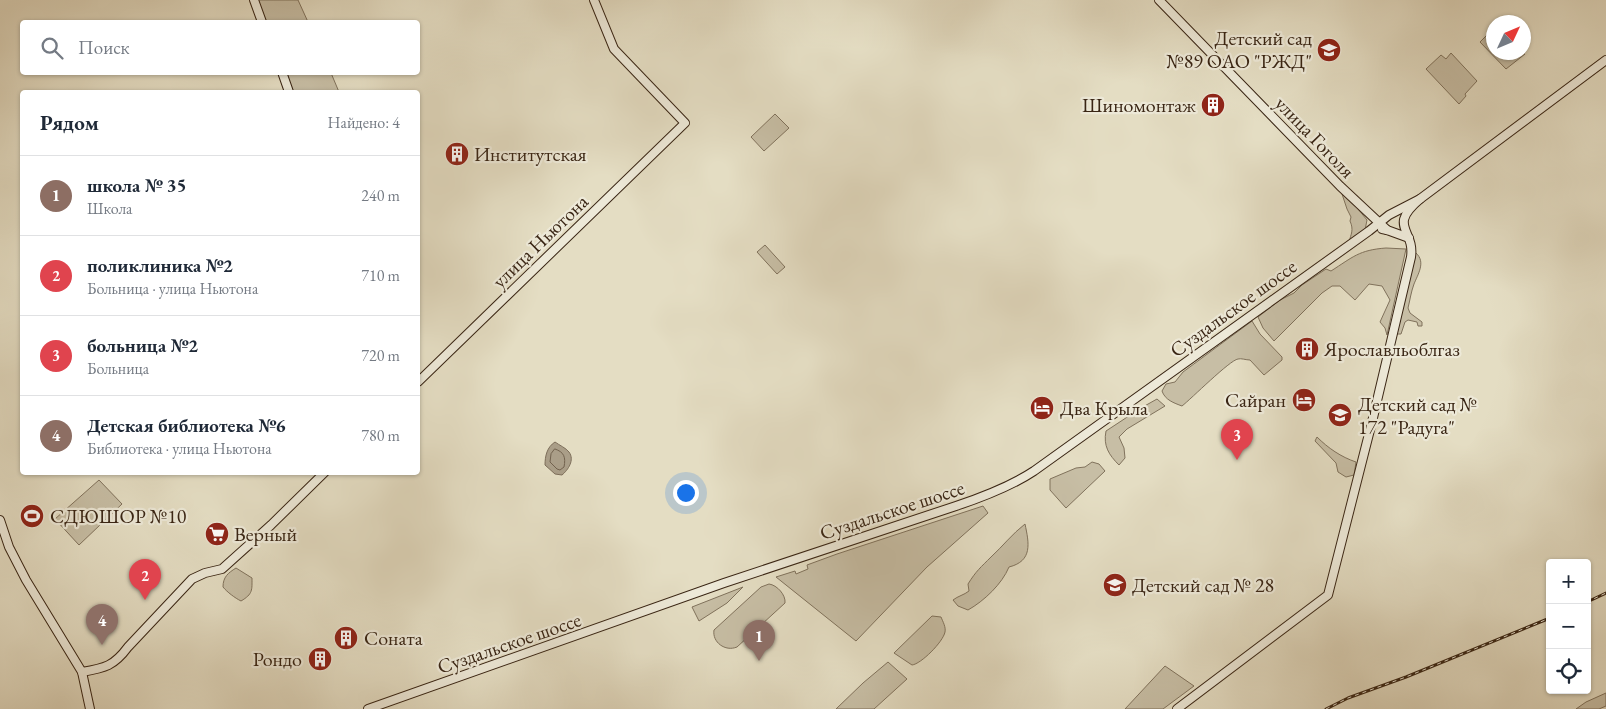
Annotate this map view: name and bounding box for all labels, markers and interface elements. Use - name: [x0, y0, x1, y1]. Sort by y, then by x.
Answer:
- north arrow: [1486, 15, 1531, 60]
- search box: [20, 20, 420, 75]
- place label: Детский сад №89 ОАО "РЖД": [1166, 25, 1312, 74]
- icon: search: [38, 34, 66, 62]
- text: Поиск: [78, 35, 130, 60]
- school or university icon: Детский сад №89 ОАО "РЖД": [1316, 37, 1342, 63]
- street label: улица Гоголя: [1269, 90, 1361, 184]
- place label: Шиномонтаж: [1082, 92, 1196, 118]
- building icon: Шиномонтаж: [1200, 92, 1226, 118]
- text: Рядом: [40, 109, 99, 136]
- text: Найдено: 4: [328, 112, 400, 133]
- building icon: Институтская: [444, 141, 470, 167]
- place label: Институтская: [474, 141, 587, 167]
- text: школа № 35: [87, 173, 187, 198]
- text: 1: [52, 185, 60, 206]
- text: 240 m: [361, 185, 400, 206]
- street label: улица Ньютона: [486, 188, 594, 294]
- text: Школа: [87, 198, 132, 219]
- text: поликлиника №2: [87, 253, 233, 278]
- street label: Суздальское шоссе: [1164, 253, 1302, 363]
- text: 2: [52, 265, 60, 286]
- text: 710 m: [361, 265, 400, 286]
- text: Больница · улица Ньютона: [87, 278, 258, 299]
- text: больница №2: [87, 333, 198, 358]
- building icon: Ярославльоблгаз: [1294, 336, 1320, 362]
- place label: Ярославльоблгаз: [1323, 336, 1460, 362]
- text: 3: [52, 345, 60, 366]
- text: 720 m: [361, 345, 400, 366]
- text: Больница: [87, 358, 149, 379]
- place label: Сайран: [1225, 387, 1286, 413]
- hotel icon: Сайран: [1291, 387, 1317, 413]
- place label: Детский сад № 172 "Радуга": [1358, 391, 1477, 440]
- hotel icon: Два Крыла: [1029, 395, 1055, 421]
- place label: Два Крыла: [1060, 395, 1148, 421]
- school or university icon: Детский сад № 172 "Радуга": [1327, 402, 1353, 428]
- text: Детская библиотека №6: [87, 413, 286, 438]
- pin: 3: [1221, 419, 1253, 460]
- text: 4: [52, 425, 60, 446]
- text: 780 m: [361, 425, 400, 446]
- text: Библиотека · улица Ньютона: [87, 438, 272, 459]
- street label: Суздальское шоссе: [816, 474, 968, 546]
- your location: [673, 480, 699, 506]
- sports icon: СДЮШОР №10: [19, 503, 45, 529]
- place label: СДЮШОР №10: [50, 503, 187, 529]
- supermarket icon: Верный: [204, 521, 230, 547]
- place label: Верный: [234, 521, 298, 547]
- pin: 2: [129, 559, 161, 600]
- map controls: [1546, 559, 1591, 694]
- button: +: [1546, 559, 1591, 604]
- school or university icon: Детский сад № 28: [1102, 572, 1128, 598]
- place label: Детский сад № 28: [1132, 572, 1274, 598]
- pin: 4: [86, 604, 118, 645]
- button: −: [1546, 604, 1591, 649]
- street label: Суздальское шоссе: [434, 606, 585, 680]
- pin: 1: [743, 620, 775, 661]
- building icon: Соната: [333, 625, 359, 651]
- place label: Соната: [364, 625, 423, 651]
- place label: Рондо: [253, 646, 302, 672]
- building icon: Рондо: [307, 646, 333, 672]
- button: locate: [1546, 649, 1591, 694]

